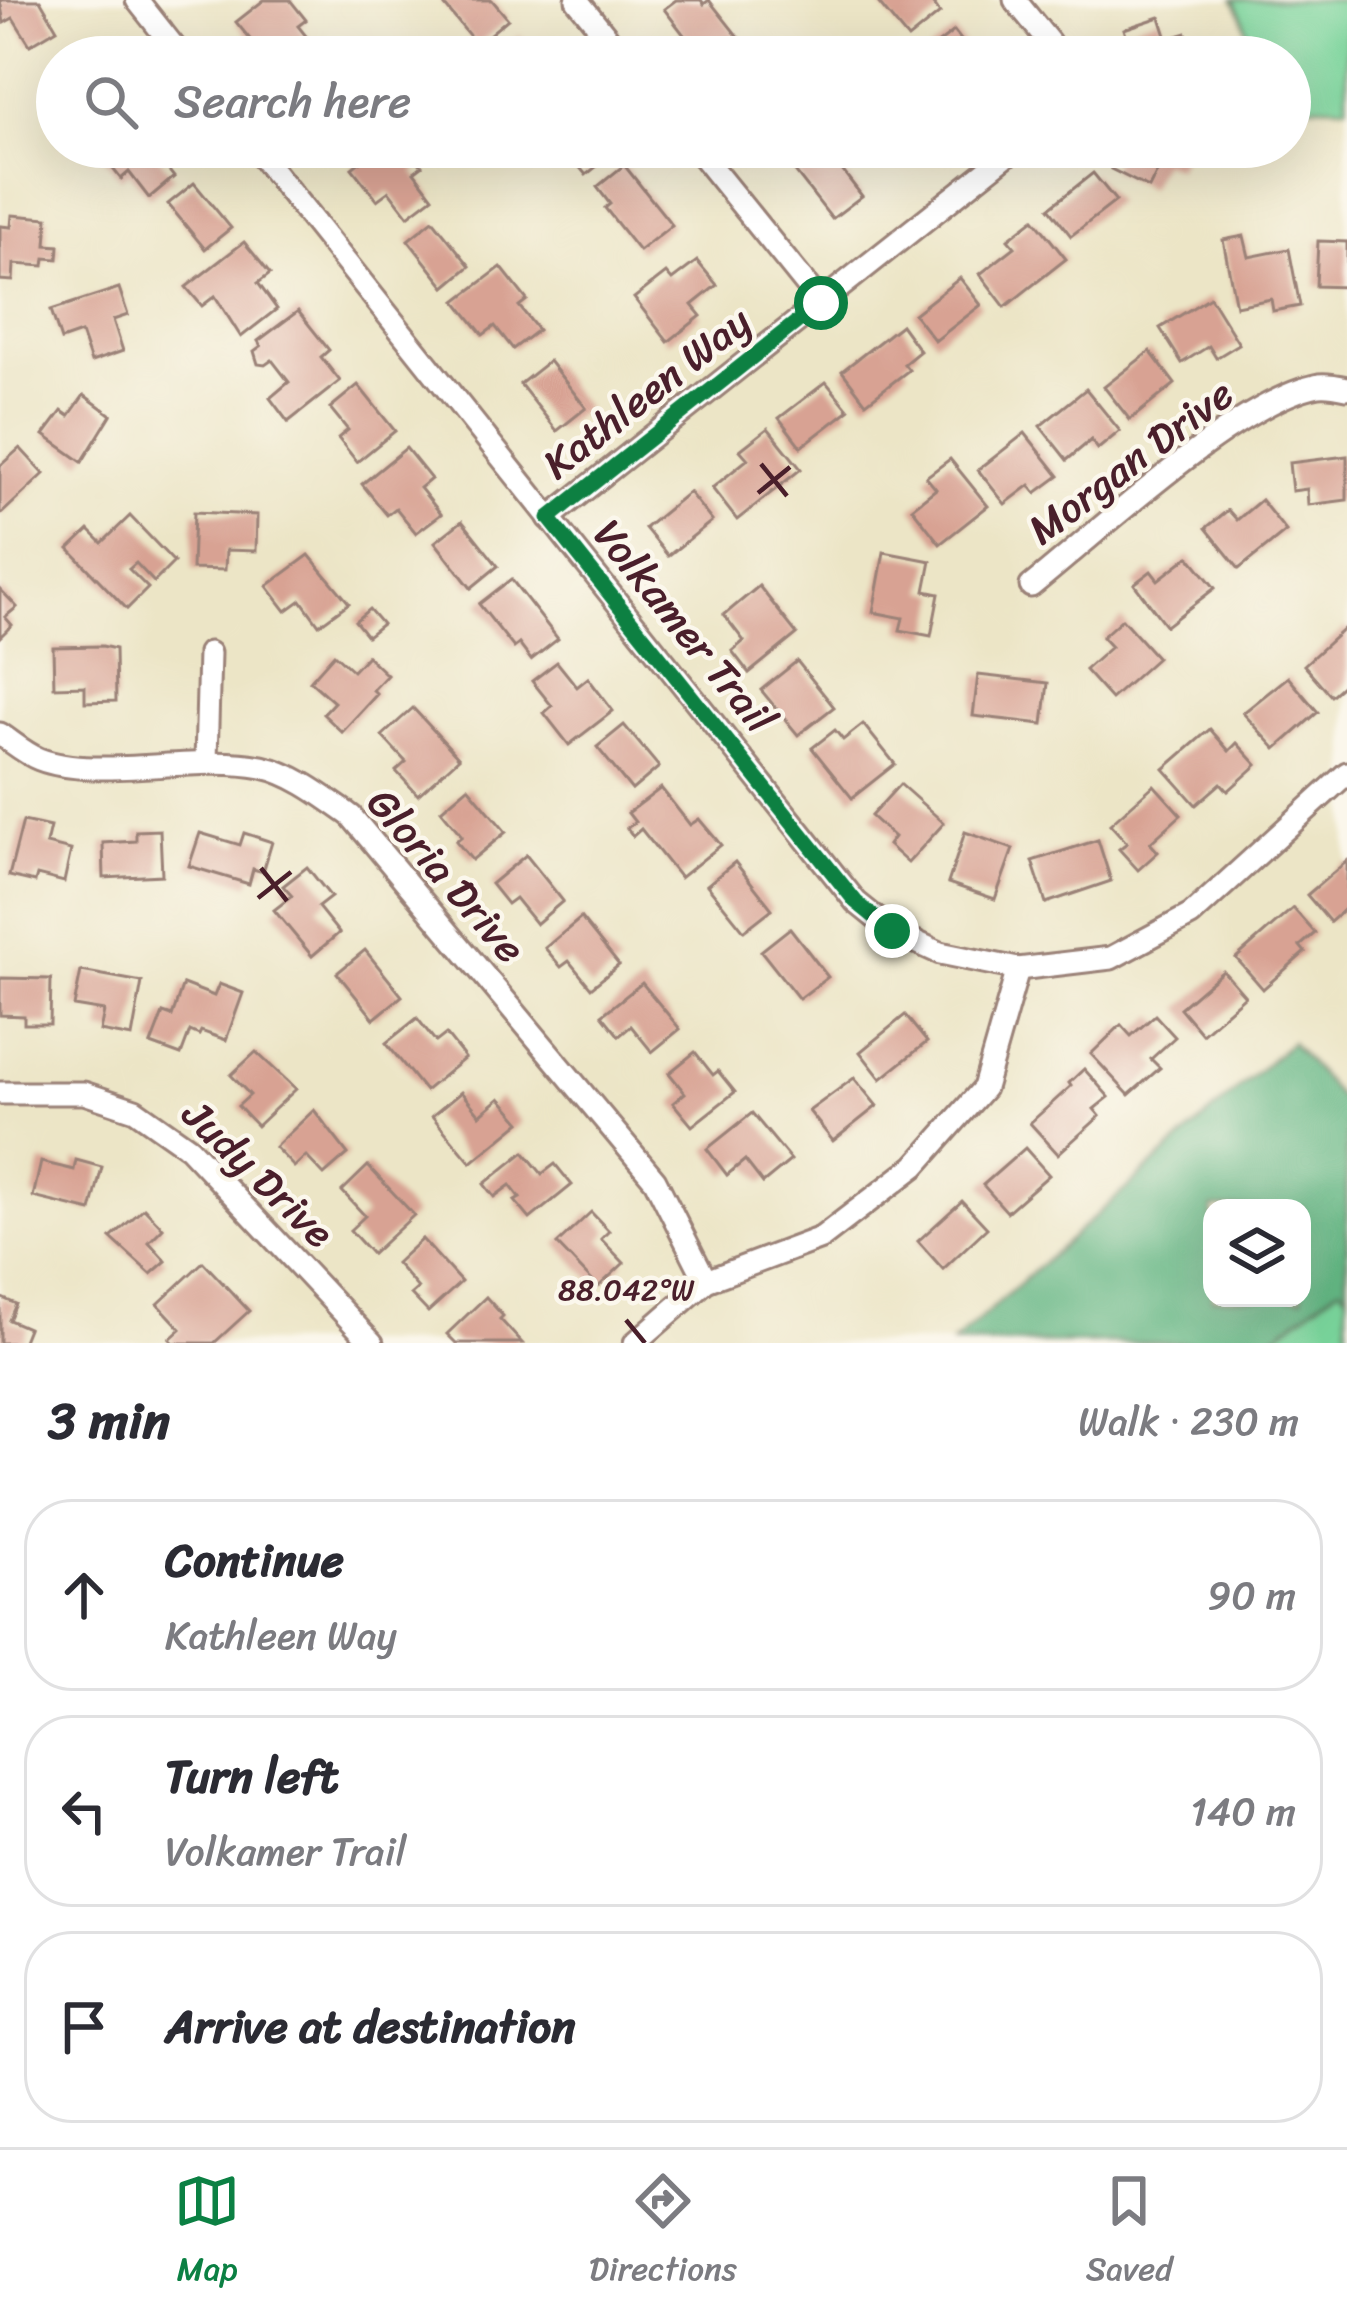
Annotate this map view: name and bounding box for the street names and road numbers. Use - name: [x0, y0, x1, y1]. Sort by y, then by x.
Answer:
- street label: Kathleen Way: [525, 287, 768, 499]
- street label: Morgan Drive: [1011, 359, 1250, 565]
- street label: Volkamer Trail: [574, 502, 795, 752]
- street label: Gloria Drive: [348, 770, 545, 981]
- street label: Judy Drive: [163, 1079, 353, 1267]

